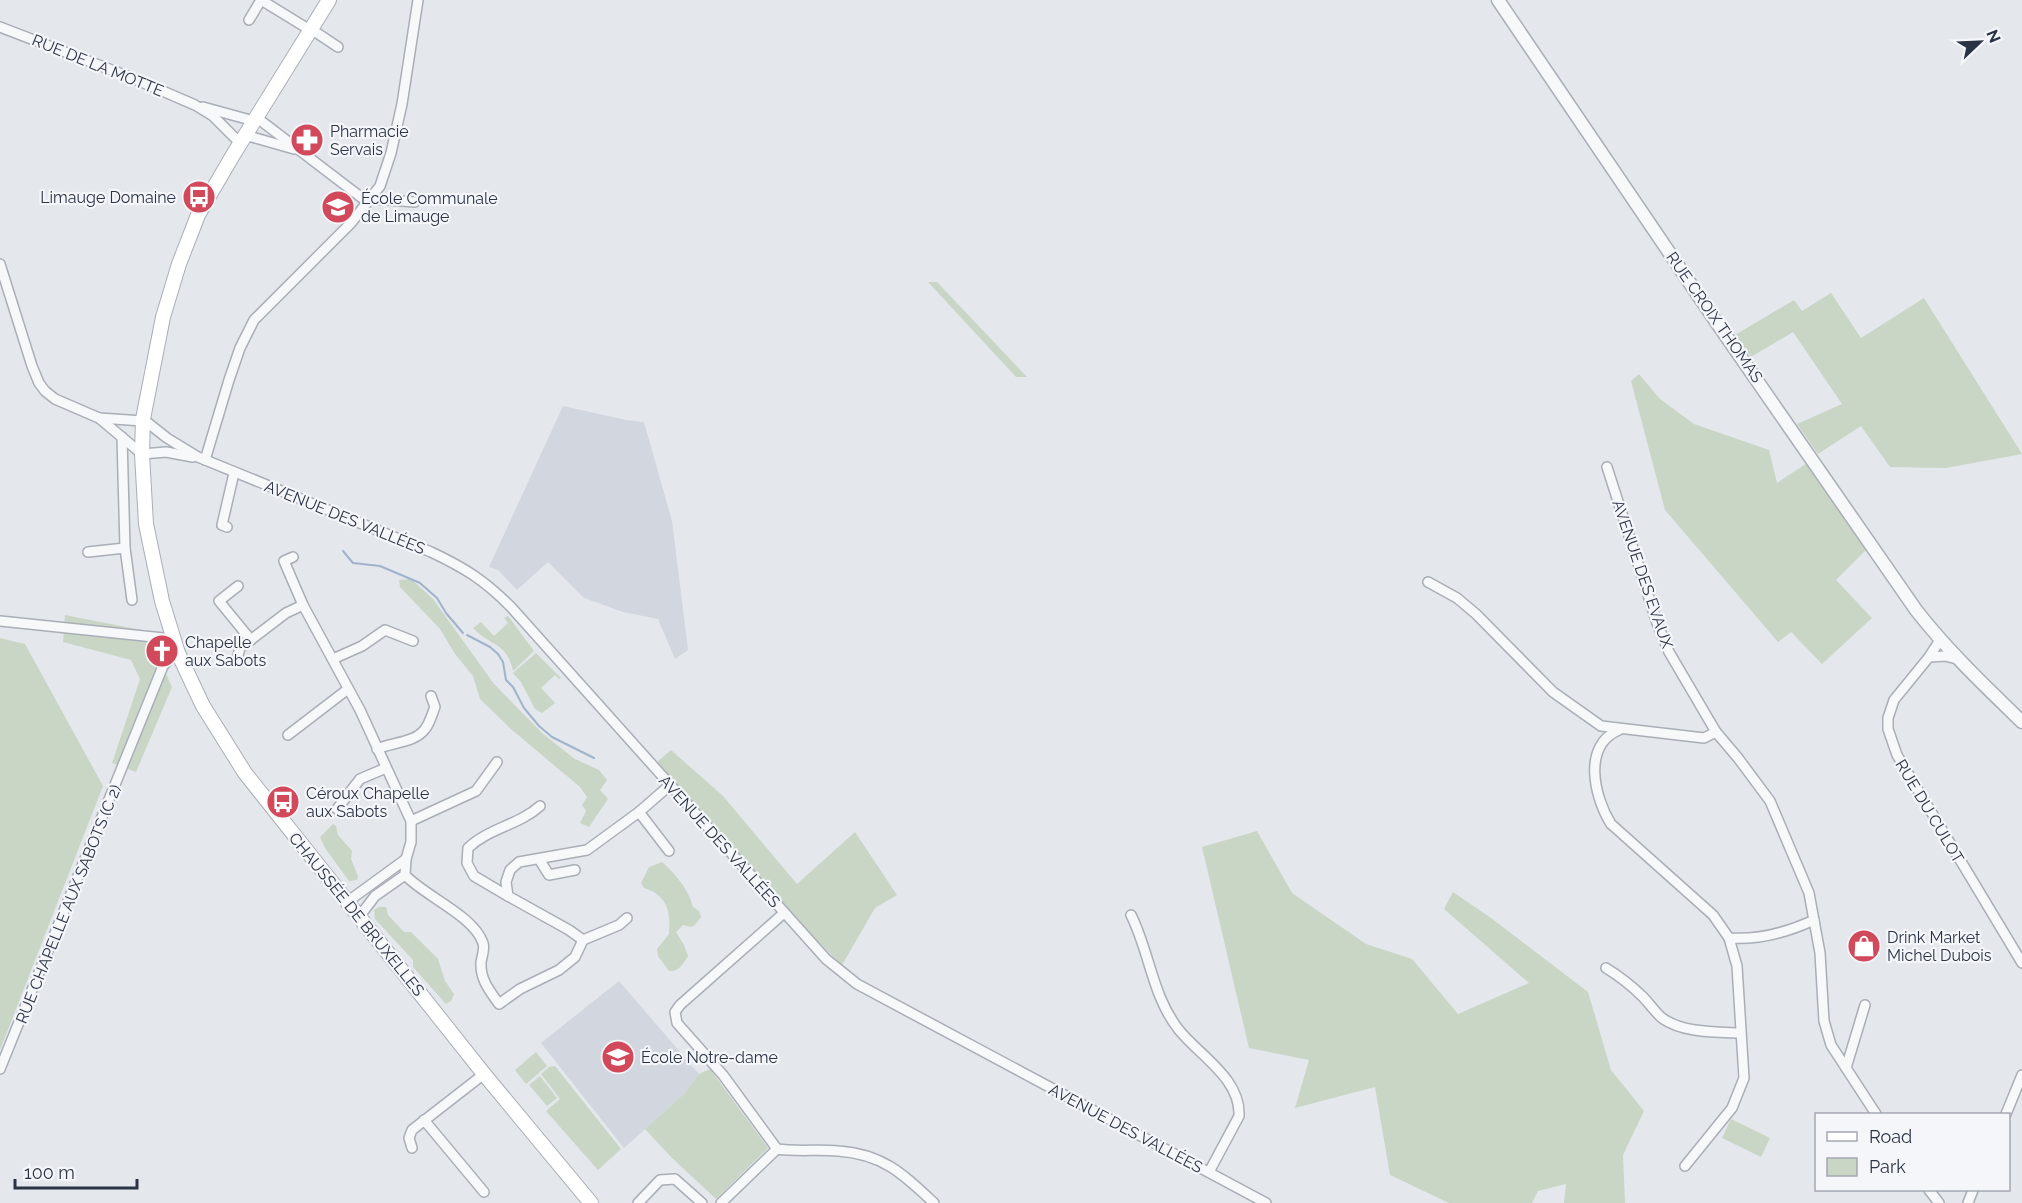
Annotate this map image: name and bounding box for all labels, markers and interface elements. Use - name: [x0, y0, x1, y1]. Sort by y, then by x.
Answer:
- north arrow: [1950, 12, 2010, 72]
- text: N: [1982, 27, 2004, 46]
- street label: RUE DE LA MOTTE: [29, 30, 167, 101]
- pharmacy icon: Pharmacie Servais: [289, 122, 325, 158]
- place label: Pharmacie Servais: [330, 122, 409, 159]
- bus stop icon: Limauge Domaine: [181, 179, 217, 215]
- place label: Limauge Domaine: [40, 188, 176, 207]
- place label: École Communale de Limauge: [361, 188, 498, 226]
- school or university icon: École Communale de Limauge: [320, 189, 356, 225]
- street label: RUE CROIX THOMAS: [1662, 248, 1767, 387]
- street label: AVENUE DES VALLÉES: [262, 476, 429, 559]
- street label: AVENUE DES EVAUX: [1608, 497, 1677, 652]
- church icon: Chapelle aux Sabots: [144, 633, 180, 669]
- place label: Chapelle aux Sabots: [185, 633, 266, 670]
- street label: RUE DU CULOT: [1891, 756, 1968, 867]
- street label: AVENUE DES VALLÉES: [655, 771, 785, 912]
- street label: RUE CHAPELLE AUX SABOTS (C 2): [12, 782, 125, 1026]
- bus stop icon: Céroux Chapelle aux Sabots: [265, 784, 301, 820]
- place label: Céroux Chapelle aux Sabots: [306, 784, 429, 821]
- street label: CHAUSSÉE DE BRUXELLES: [285, 828, 429, 1000]
- shop icon: Drink Market Michel Dubois: [1846, 928, 1882, 964]
- place label: Drink Market Michel Dubois: [1887, 928, 1992, 965]
- school or university icon: École Notre-dame: [600, 1039, 636, 1075]
- place label: École Notre-dame: [641, 1047, 778, 1067]
- street label: AVENUE DES VALLÉES: [1046, 1079, 1207, 1177]
- legend: [1815, 1113, 2010, 1191]
- text: Road: [1869, 1126, 1912, 1147]
- scale bar: [15, 1152, 136, 1190]
- text: Park: [1869, 1156, 1906, 1177]
- text: 100 m: [24, 1162, 75, 1183]

